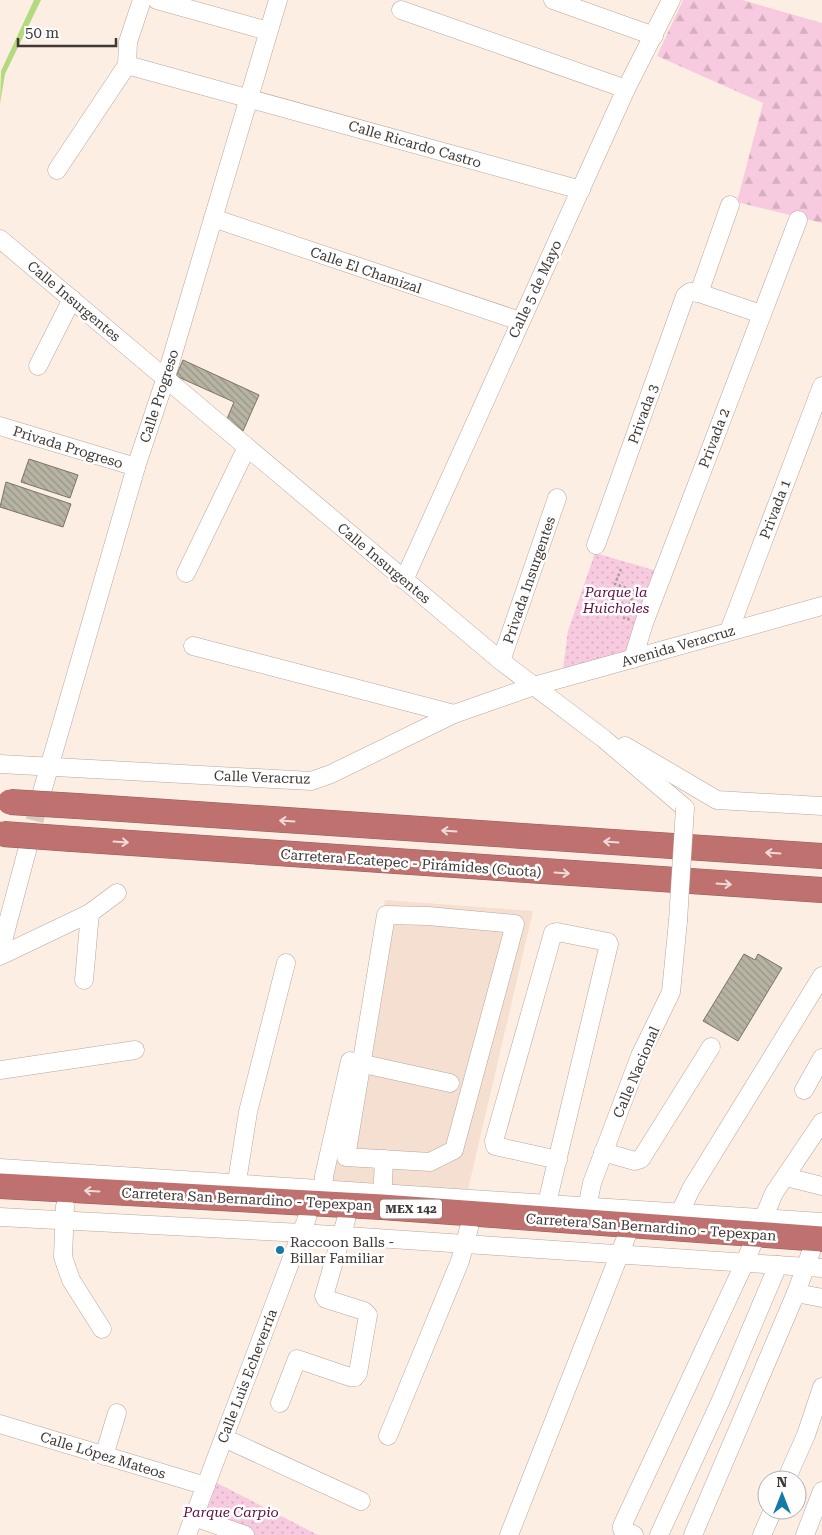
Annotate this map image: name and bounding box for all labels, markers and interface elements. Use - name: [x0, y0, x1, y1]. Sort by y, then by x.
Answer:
- scale bar: [18, 15, 115, 47]
- text: 50 m: [25, 24, 60, 42]
- street label: Calle Ricardo Castro: [347, 117, 483, 171]
- street label: Calle 5 de Mayo: [505, 238, 565, 340]
- street label: Calle El Chamizal: [308, 243, 424, 297]
- street label: Calle Insurgentes: [24, 257, 124, 345]
- street label: Calle Progreso: [136, 347, 182, 445]
- street label: Privada 3: [625, 382, 661, 446]
- street label: Privada 2: [695, 406, 733, 470]
- street label: Privada Progreso: [11, 423, 125, 471]
- street label: Privada 1: [756, 477, 794, 541]
- street label: Privada Insurgentes: [500, 514, 558, 646]
- street label: Calle Insurgentes: [334, 519, 434, 607]
- park label: Parque la Huicholes: [582, 584, 650, 616]
- street label: Avenida Veracruz: [619, 622, 737, 670]
- street label: Calle Veracruz: [214, 767, 311, 787]
- one-way arrow: [279, 816, 295, 825]
- one-way arrow: [441, 827, 457, 836]
- one-way arrow: [112, 838, 128, 847]
- one-way arrow: [603, 838, 619, 847]
- street label: Carretera Ecatepec - Pirámides (Cuota): [280, 846, 542, 880]
- one-way arrow: [766, 848, 782, 857]
- one-way arrow: [554, 868, 570, 878]
- one-way arrow: [716, 879, 732, 888]
- street label: Calle Nacional: [610, 1023, 663, 1120]
- street label: Carretera San Bernardino - Tepexpan: [121, 1184, 373, 1214]
- one-way arrow: [85, 1186, 101, 1195]
- road number: MEX 142: [380, 1200, 442, 1218]
- street label: Carretera San Bernardino - Tepexpan: [525, 1210, 777, 1244]
- place label: Raccoon Balls - Billar Familiar: [290, 1234, 394, 1266]
- marker: Raccoon Balls - Billar Familiar: [274, 1244, 286, 1256]
- street label: Calle Luis Echeverría: [214, 1306, 280, 1445]
- street label: Calle López Mateos: [38, 1428, 168, 1482]
- north arrow: [757, 1470, 807, 1520]
- text: N: [777, 1474, 788, 1490]
- park label: Parque Carpio: [182, 1504, 279, 1520]

